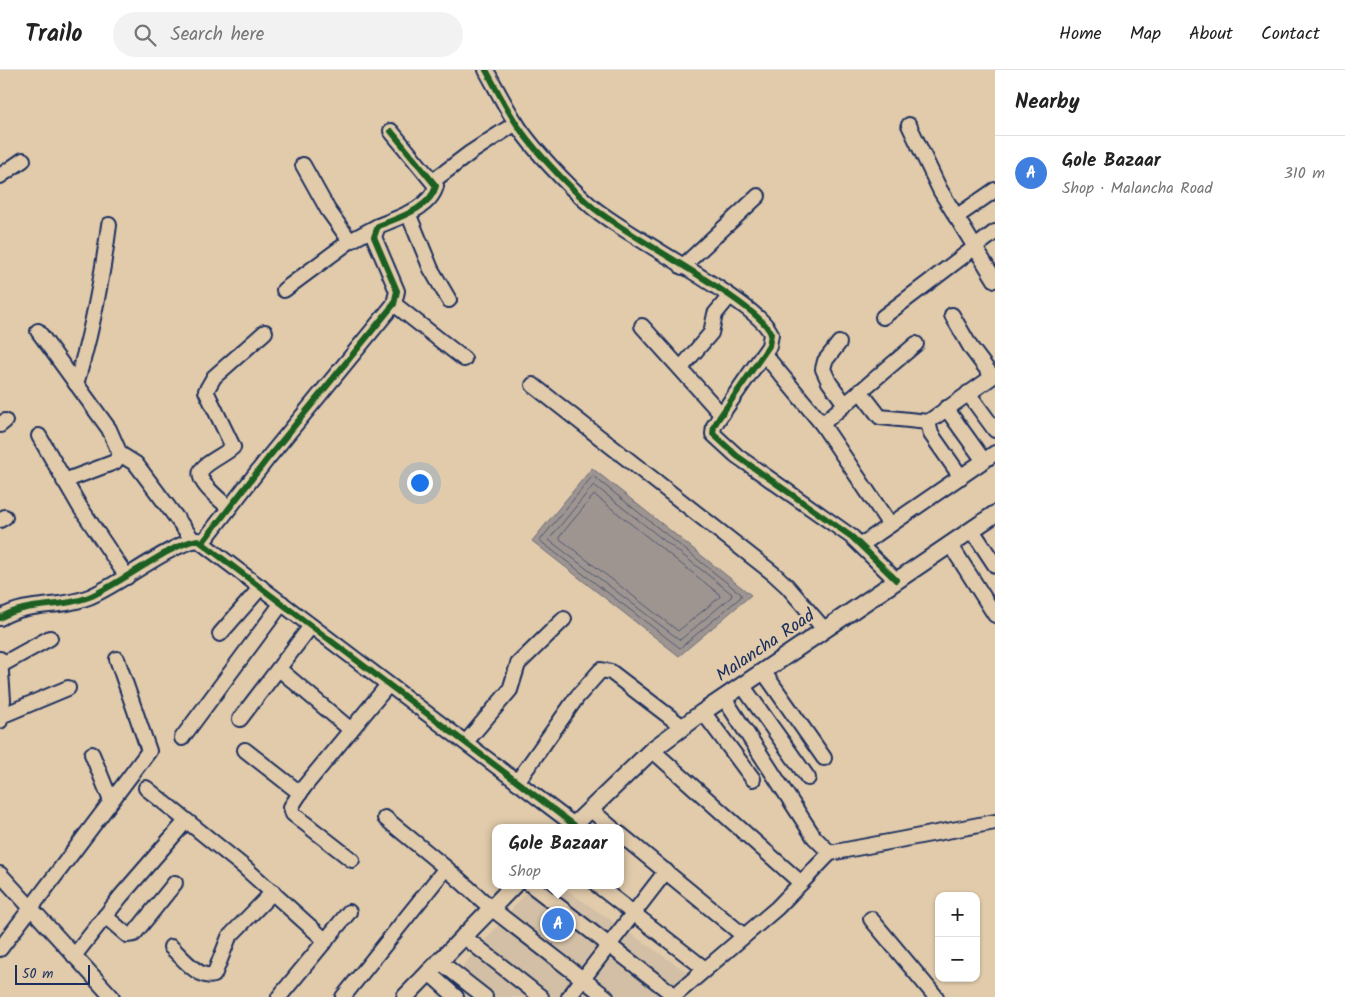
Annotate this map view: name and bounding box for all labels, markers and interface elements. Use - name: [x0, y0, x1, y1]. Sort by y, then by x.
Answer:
- search box: [113, 12, 463, 57]
- text: Trailo: [25, 15, 83, 54]
- text: Search here: [171, 20, 264, 50]
- text: Home: [1059, 20, 1102, 49]
- text: Map: [1130, 20, 1161, 49]
- text: About: [1189, 20, 1233, 49]
- text: Contact: [1261, 20, 1320, 49]
- icon: search: [131, 21, 159, 49]
- text: Nearby: [1015, 86, 1080, 119]
- text: Gole Bazaar: [1062, 146, 1161, 176]
- text: A: [1026, 161, 1036, 186]
- text: 310 m: [1284, 161, 1325, 186]
- text: Shop · Malancha Road: [1062, 176, 1212, 201]
- your location: [407, 470, 433, 496]
- street label: Malancha Road: [710, 602, 822, 690]
- popup: [492, 824, 624, 889]
- text: Gole Bazaar: [509, 829, 607, 859]
- text: Shop: [509, 859, 541, 884]
- map controls: [935, 892, 980, 982]
- button: +: [935, 892, 980, 937]
- pin: A: [542, 905, 574, 943]
- button: −: [935, 937, 980, 982]
- scale bar: [15, 962, 90, 985]
- text: 50 m: [22, 963, 53, 985]

